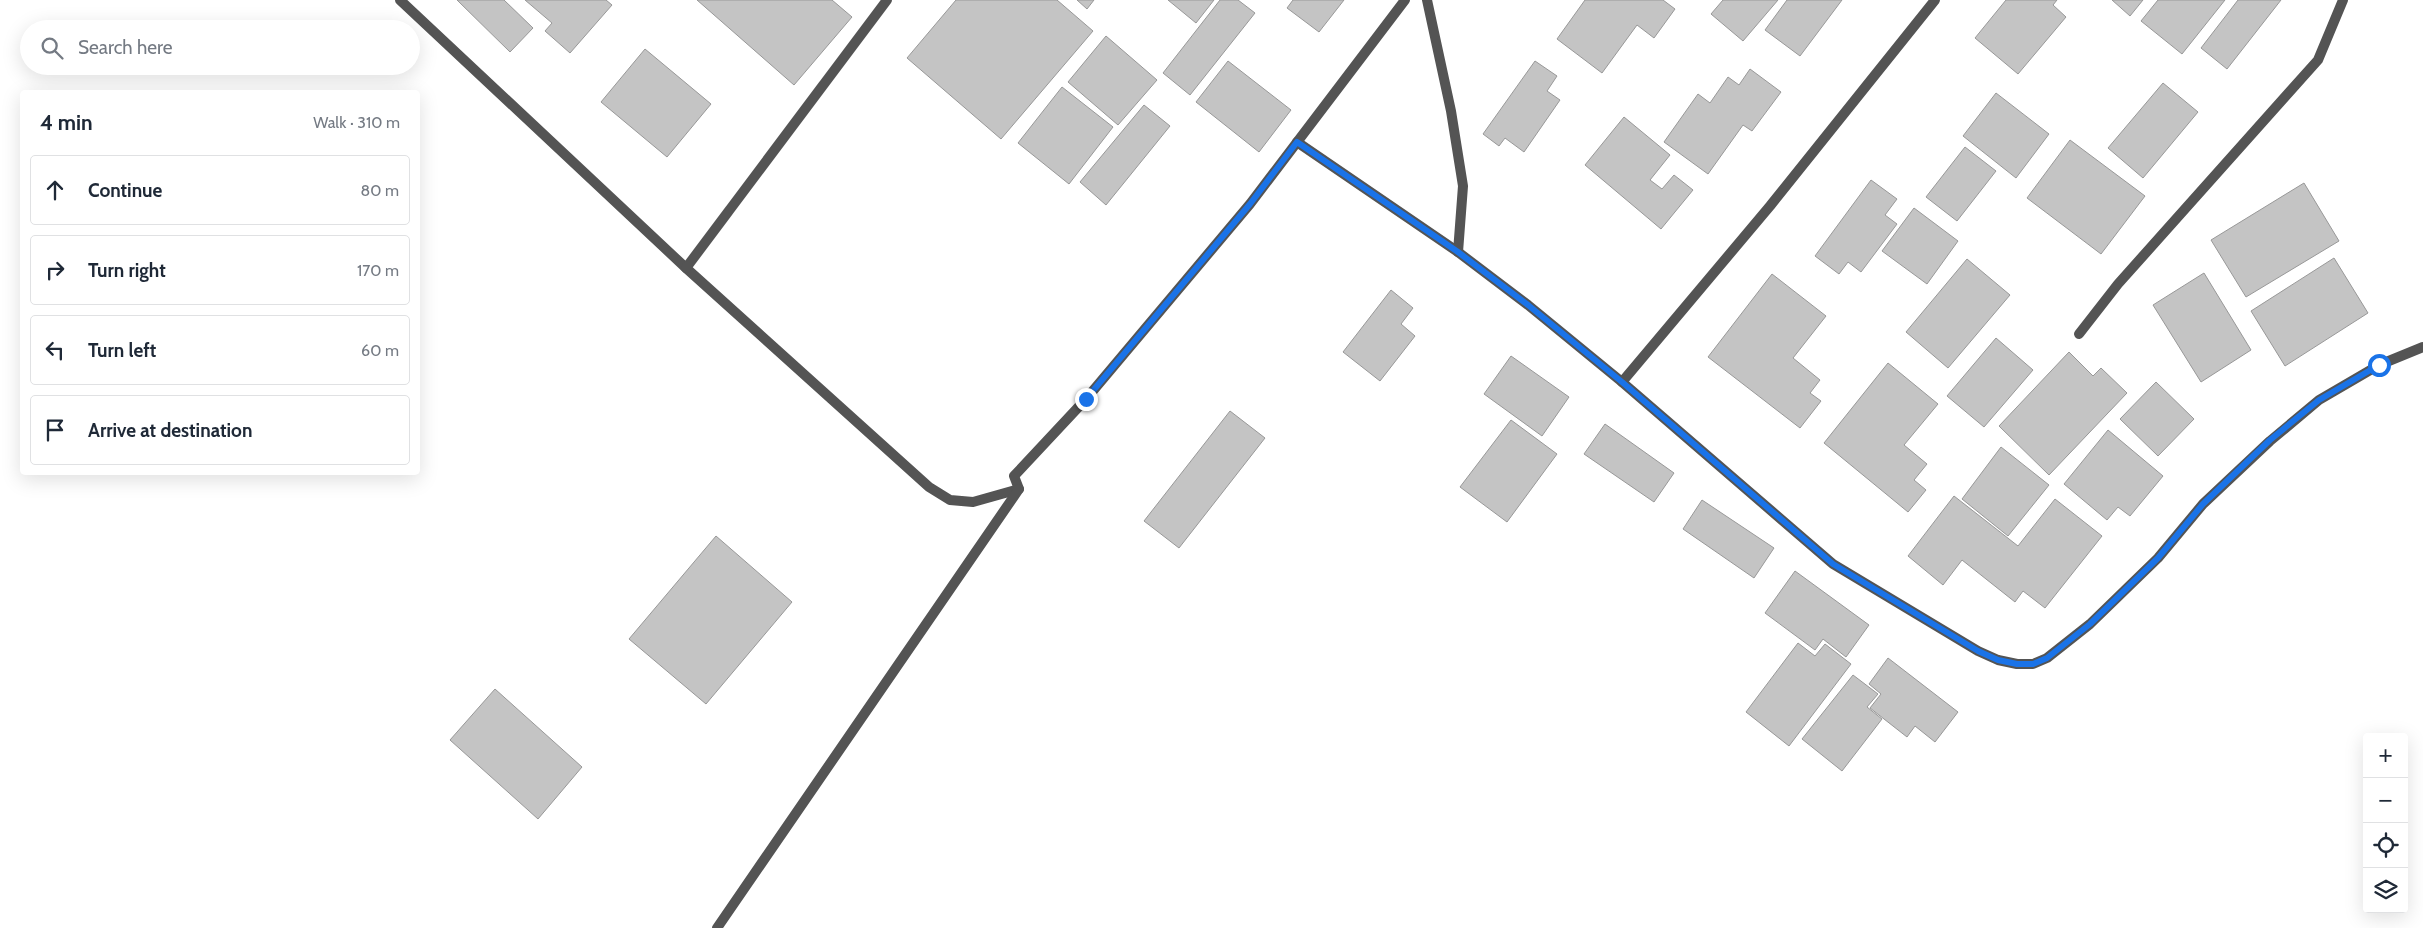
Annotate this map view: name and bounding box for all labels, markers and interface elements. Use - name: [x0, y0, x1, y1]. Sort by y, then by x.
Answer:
- search box: [20, 20, 420, 75]
- icon: search: [38, 34, 66, 62]
- text: Search here: [78, 36, 172, 59]
- text: 4 min: [40, 110, 93, 135]
- text: Walk · 310 m: [313, 113, 400, 132]
- icon: ahead: [41, 176, 69, 204]
- text: Continue: [88, 179, 162, 202]
- text: 80 m: [361, 181, 399, 200]
- icon: right: [41, 256, 69, 284]
- text: Turn right: [88, 259, 166, 282]
- text: 170 m: [357, 261, 399, 280]
- icon: left: [41, 336, 69, 364]
- text: Turn left: [88, 339, 156, 362]
- text: 60 m: [361, 341, 399, 360]
- route start: [2368, 354, 2391, 377]
- route end: [1075, 388, 1098, 411]
- icon: arrive: [41, 416, 69, 444]
- text: Arrive at destination: [88, 419, 252, 442]
- map controls: [2363, 733, 2408, 913]
- button: +: [2363, 733, 2408, 778]
- button: −: [2363, 778, 2408, 823]
- button: locate: [2363, 823, 2408, 868]
- button: layers: [2363, 868, 2408, 913]

